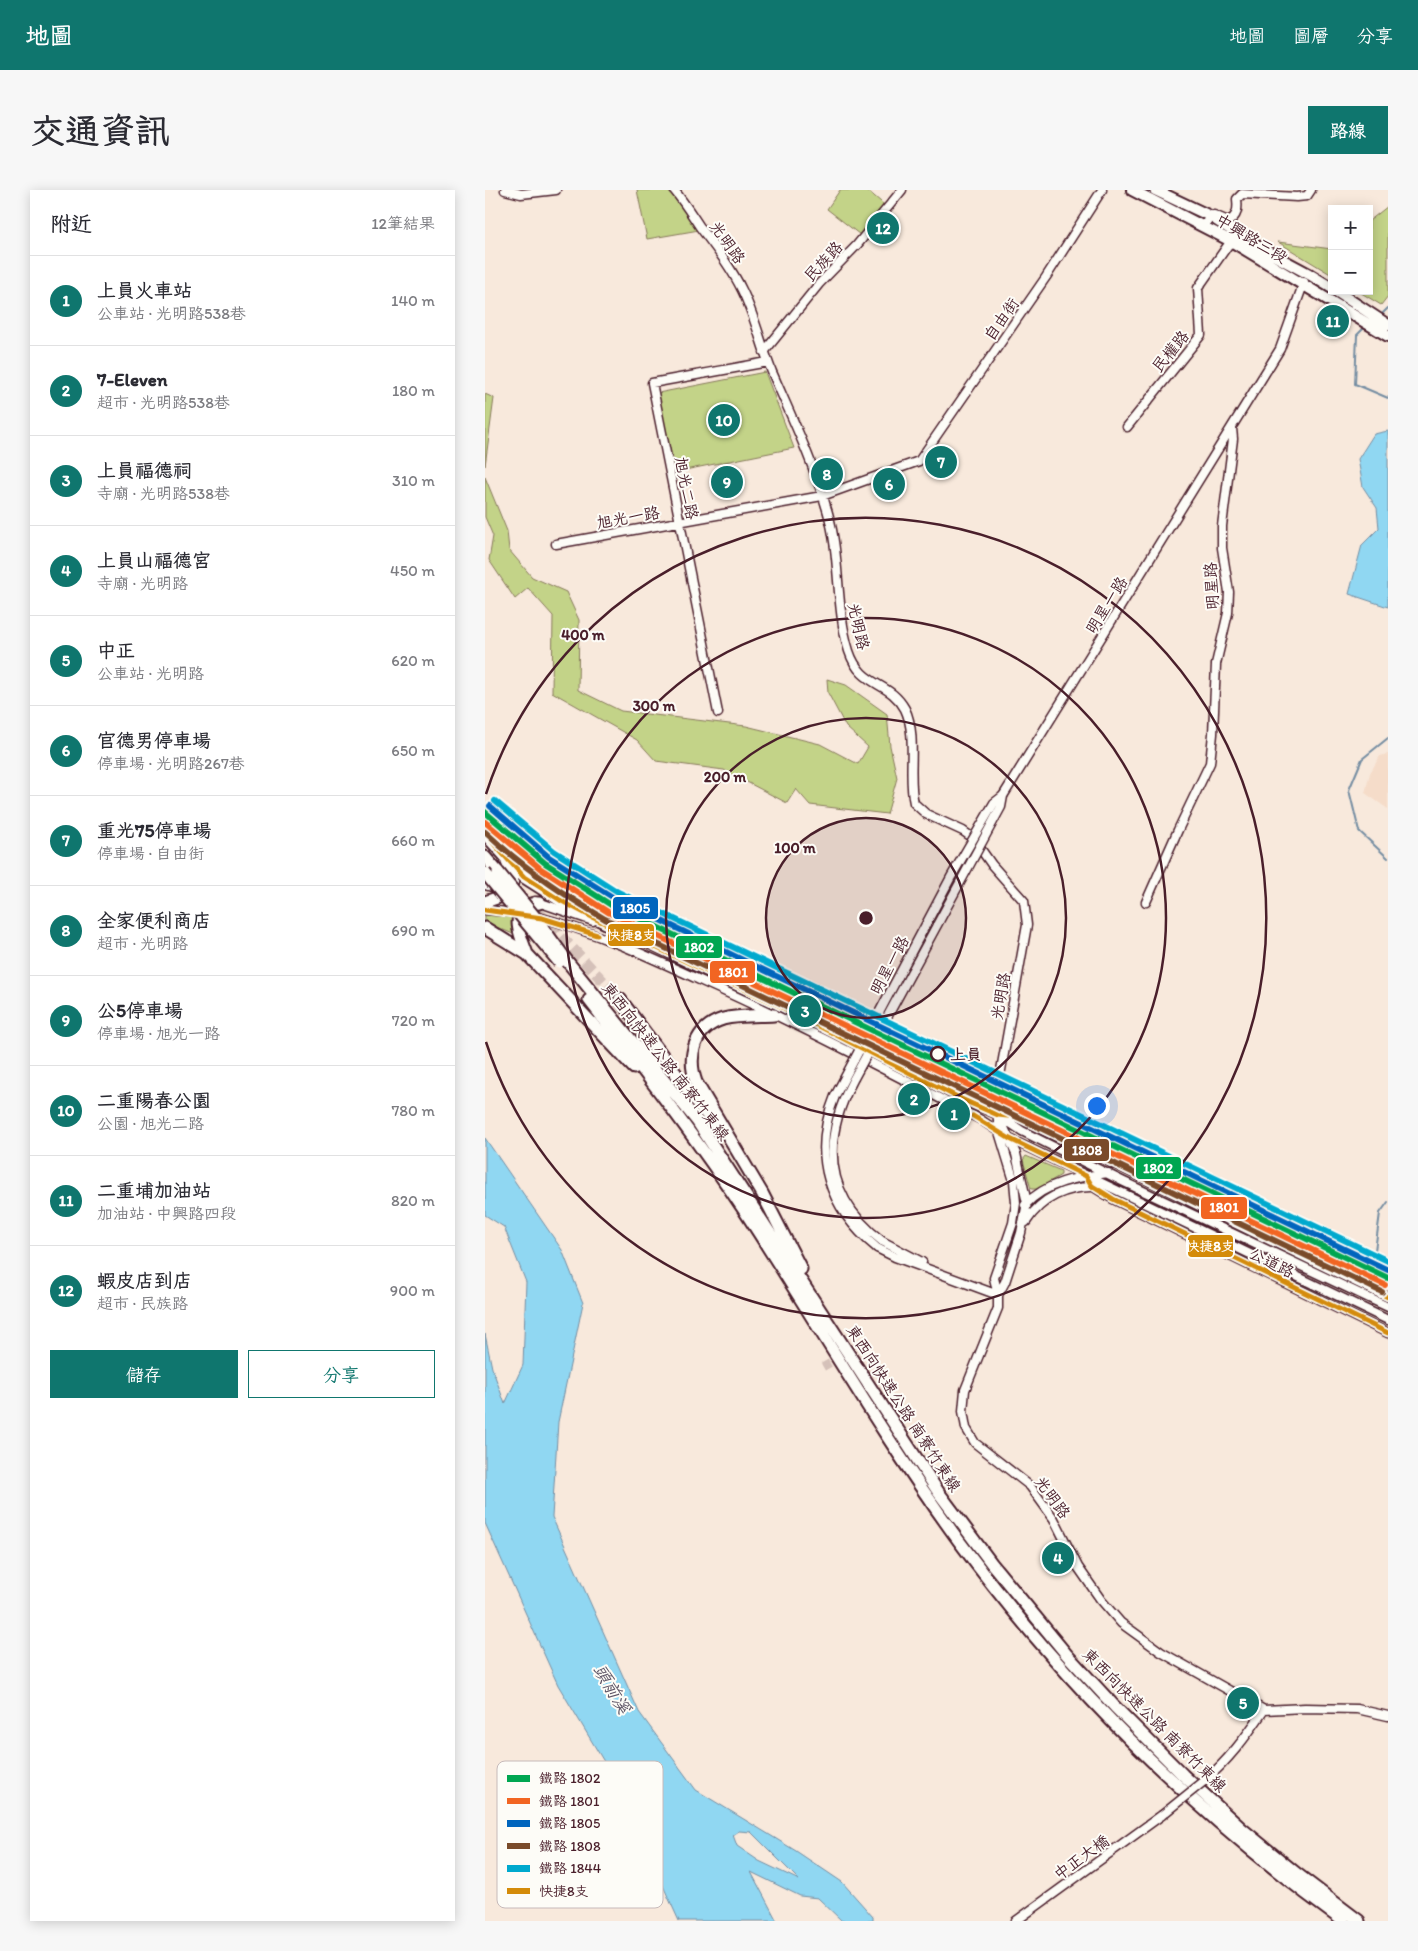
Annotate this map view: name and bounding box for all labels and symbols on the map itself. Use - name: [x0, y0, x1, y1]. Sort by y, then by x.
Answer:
- pin: 12: [867, 209, 899, 247]
- street label: 中興路三段: [1213, 210, 1291, 267]
- street label: 光明路: [706, 217, 749, 267]
- street label: 民族路: [800, 237, 847, 285]
- street label: 自由街: [980, 294, 1023, 344]
- pin: 11: [1317, 302, 1349, 340]
- street label: 民權路: [1148, 327, 1193, 376]
- pin: 10: [708, 401, 740, 439]
- pin: 7: [925, 443, 957, 481]
- street label: 旭光二路: [671, 455, 702, 521]
- pin: 8: [811, 455, 843, 493]
- pin: 9: [711, 463, 743, 501]
- pin: 6: [873, 465, 905, 503]
- street label: 旭光一路: [595, 503, 661, 532]
- street label: 明星路: [1201, 562, 1222, 610]
- street label: 明星一路: [1081, 573, 1131, 637]
- street label: 光明路: [844, 601, 873, 652]
- text: 400 m: [561, 626, 605, 644]
- text: 300 m: [633, 697, 676, 715]
- text: 200 m: [704, 768, 747, 786]
- text: 100 m: [774, 839, 816, 857]
- line badge: 1805: [612, 896, 659, 920]
- text: 1805: [620, 900, 651, 917]
- centre of rings: [857, 909, 875, 927]
- line badge: 快捷8支: [607, 923, 655, 947]
- text: 快捷8支: [606, 927, 656, 944]
- street label: 明星一路: [866, 933, 913, 998]
- line badge: 1802: [675, 935, 723, 959]
- text: 1802: [684, 939, 715, 956]
- line badge: 1801: [709, 960, 756, 984]
- text: 1801: [718, 964, 748, 981]
- street label: 光明路: [987, 971, 1014, 1021]
- street label: 東西向快速公路 南寮竹東線: [598, 978, 733, 1144]
- pin: 3: [789, 992, 821, 1030]
- place label: 上員: [950, 1045, 982, 1064]
- marker: 上員: [930, 1046, 946, 1062]
- pin: 2: [898, 1080, 930, 1118]
- your location: [1084, 1093, 1110, 1119]
- pin: 1: [938, 1095, 970, 1133]
- line badge: 1808: [1063, 1138, 1110, 1162]
- text: 1808: [1072, 1142, 1103, 1159]
- line badge: 1802: [1135, 1156, 1182, 1180]
- text: 1802: [1143, 1160, 1174, 1177]
- line badge: 1801: [1200, 1196, 1248, 1220]
- text: 1801: [1209, 1199, 1239, 1216]
- line badge: 快捷8支: [1187, 1234, 1234, 1258]
- text: 快捷8支: [1185, 1238, 1235, 1255]
- street label: 公道路: [1246, 1243, 1298, 1282]
- street label: 東西向快速公路 南寮竹東線: [842, 1321, 965, 1495]
- street label: 光明路: [1031, 1472, 1074, 1522]
- pin: 4: [1042, 1539, 1074, 1577]
- street label: 東西向快速公路 南寮竹東線: [1079, 1644, 1231, 1796]
- water label: 頭前溪: [589, 1660, 636, 1719]
- pin: 5: [1227, 1684, 1259, 1722]
- legend: [497, 1761, 663, 1908]
- text: 鐵路 1802: [539, 1770, 601, 1787]
- text: 鐵路 1801: [539, 1793, 600, 1810]
- text: 鐵路 1805: [539, 1815, 600, 1832]
- street label: 中正大橋: [1050, 1831, 1113, 1884]
- text: 鐵路 1808: [539, 1838, 601, 1855]
- text: 鐵路 1844: [539, 1860, 602, 1877]
- text: 快捷8支: [539, 1883, 589, 1900]

